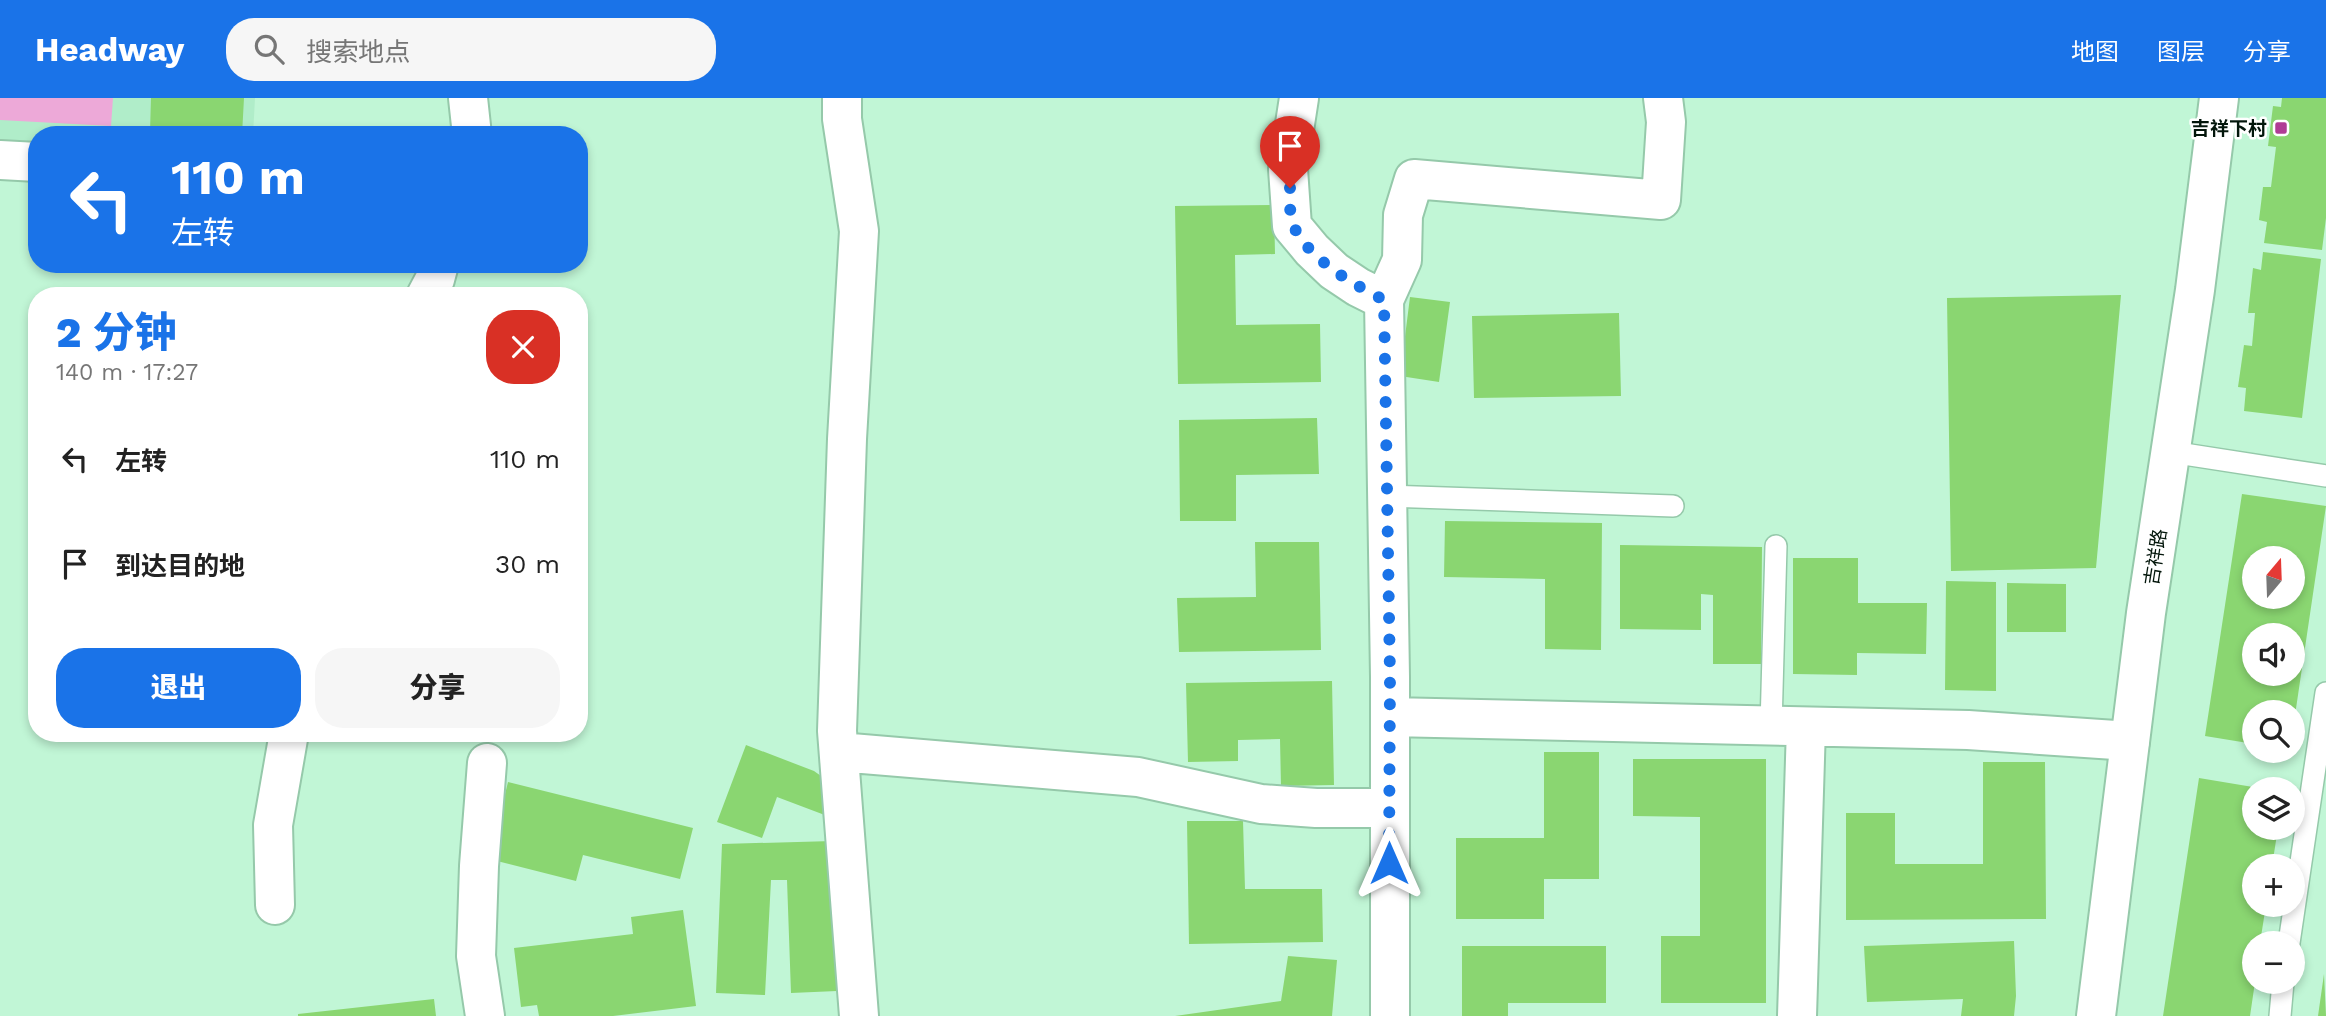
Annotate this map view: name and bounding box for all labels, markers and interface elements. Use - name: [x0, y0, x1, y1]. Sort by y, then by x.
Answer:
- search box: [226, 18, 716, 81]
- text: Headway: [35, 30, 184, 69]
- icon: search: [250, 30, 288, 68]
- text: 搜索地点: [306, 37, 410, 67]
- text: 地图: [2071, 38, 2119, 66]
- text: 图层: [2157, 38, 2205, 66]
- text: 分享: [2243, 38, 2291, 66]
- pin: [1260, 116, 1320, 188]
- place label: 吉祥下村: [2191, 117, 2267, 140]
- marker: 吉祥下村: [2273, 120, 2289, 136]
- icon: arrive: [1271, 127, 1309, 165]
- text: 110 m: [171, 148, 305, 206]
- icon: left: [56, 154, 147, 245]
- text: 左转: [171, 214, 235, 252]
- text: 2 分钟: [56, 308, 176, 357]
- button: close: [486, 310, 560, 384]
- text: 140 m · 17:27: [56, 359, 198, 386]
- icon: left: [56, 440, 94, 478]
- text: 110 m: [490, 444, 560, 474]
- text: 左转: [115, 446, 167, 476]
- street label: 吉祥路: [2140, 527, 2171, 587]
- icon: arrive: [56, 545, 94, 583]
- north arrow: [2242, 546, 2305, 609]
- map controls: [2242, 546, 2305, 994]
- text: 30 m: [495, 549, 560, 579]
- text: 到达目的地: [115, 551, 245, 581]
- button: sound: [2242, 623, 2305, 686]
- button: 退出: [56, 648, 301, 728]
- button: 分享: [315, 648, 560, 728]
- button: search: [2242, 700, 2305, 763]
- button: layers: [2242, 777, 2305, 840]
- position arrow: [1352, 826, 1426, 900]
- button: +: [2242, 854, 2305, 917]
- button: −: [2242, 931, 2305, 994]

